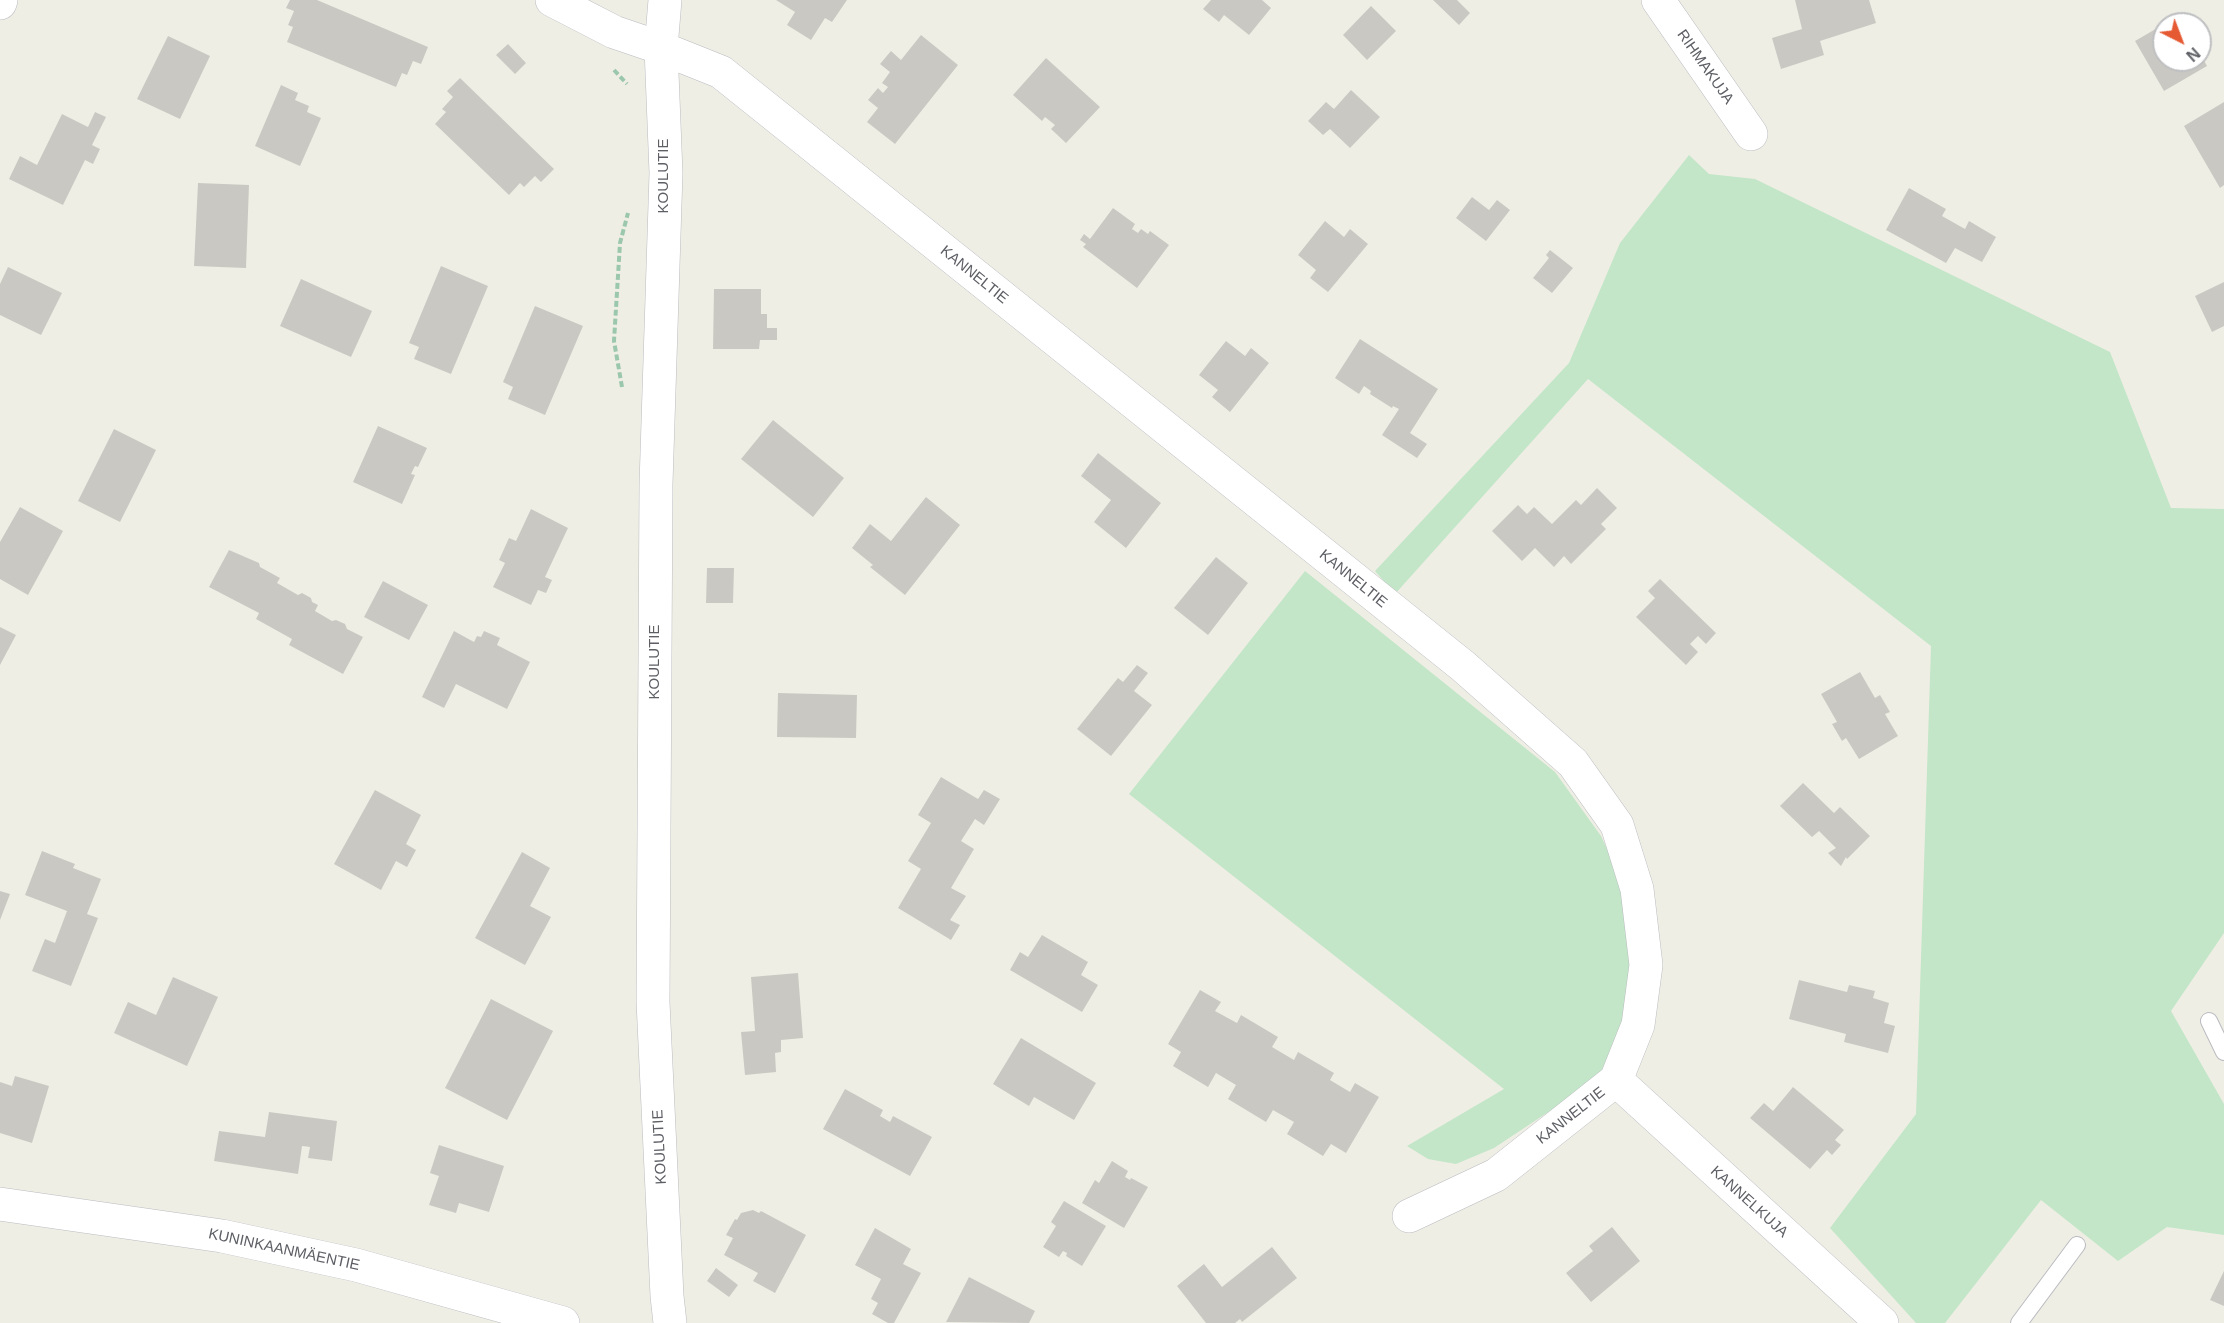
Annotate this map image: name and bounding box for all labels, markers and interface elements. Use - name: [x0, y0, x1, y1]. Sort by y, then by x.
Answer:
- north arrow: [2152, 12, 2212, 72]
- street label: RIHMAKUJA: [1673, 26, 1737, 108]
- text: N: [2183, 44, 2203, 64]
- street label: KOULUTIE: [655, 138, 673, 214]
- street label: KANNELTIE: [936, 242, 1012, 308]
- street label: KANNELTIE: [1315, 546, 1391, 612]
- street label: KOULUTIE: [646, 624, 664, 700]
- street label: KANNELTIE: [1533, 1084, 1609, 1148]
- street label: KOULUTIE: [649, 1109, 671, 1185]
- street label: KANNELKUJA: [1706, 1162, 1792, 1242]
- street label: KUNINKAANMÄENTIE: [207, 1225, 361, 1275]

